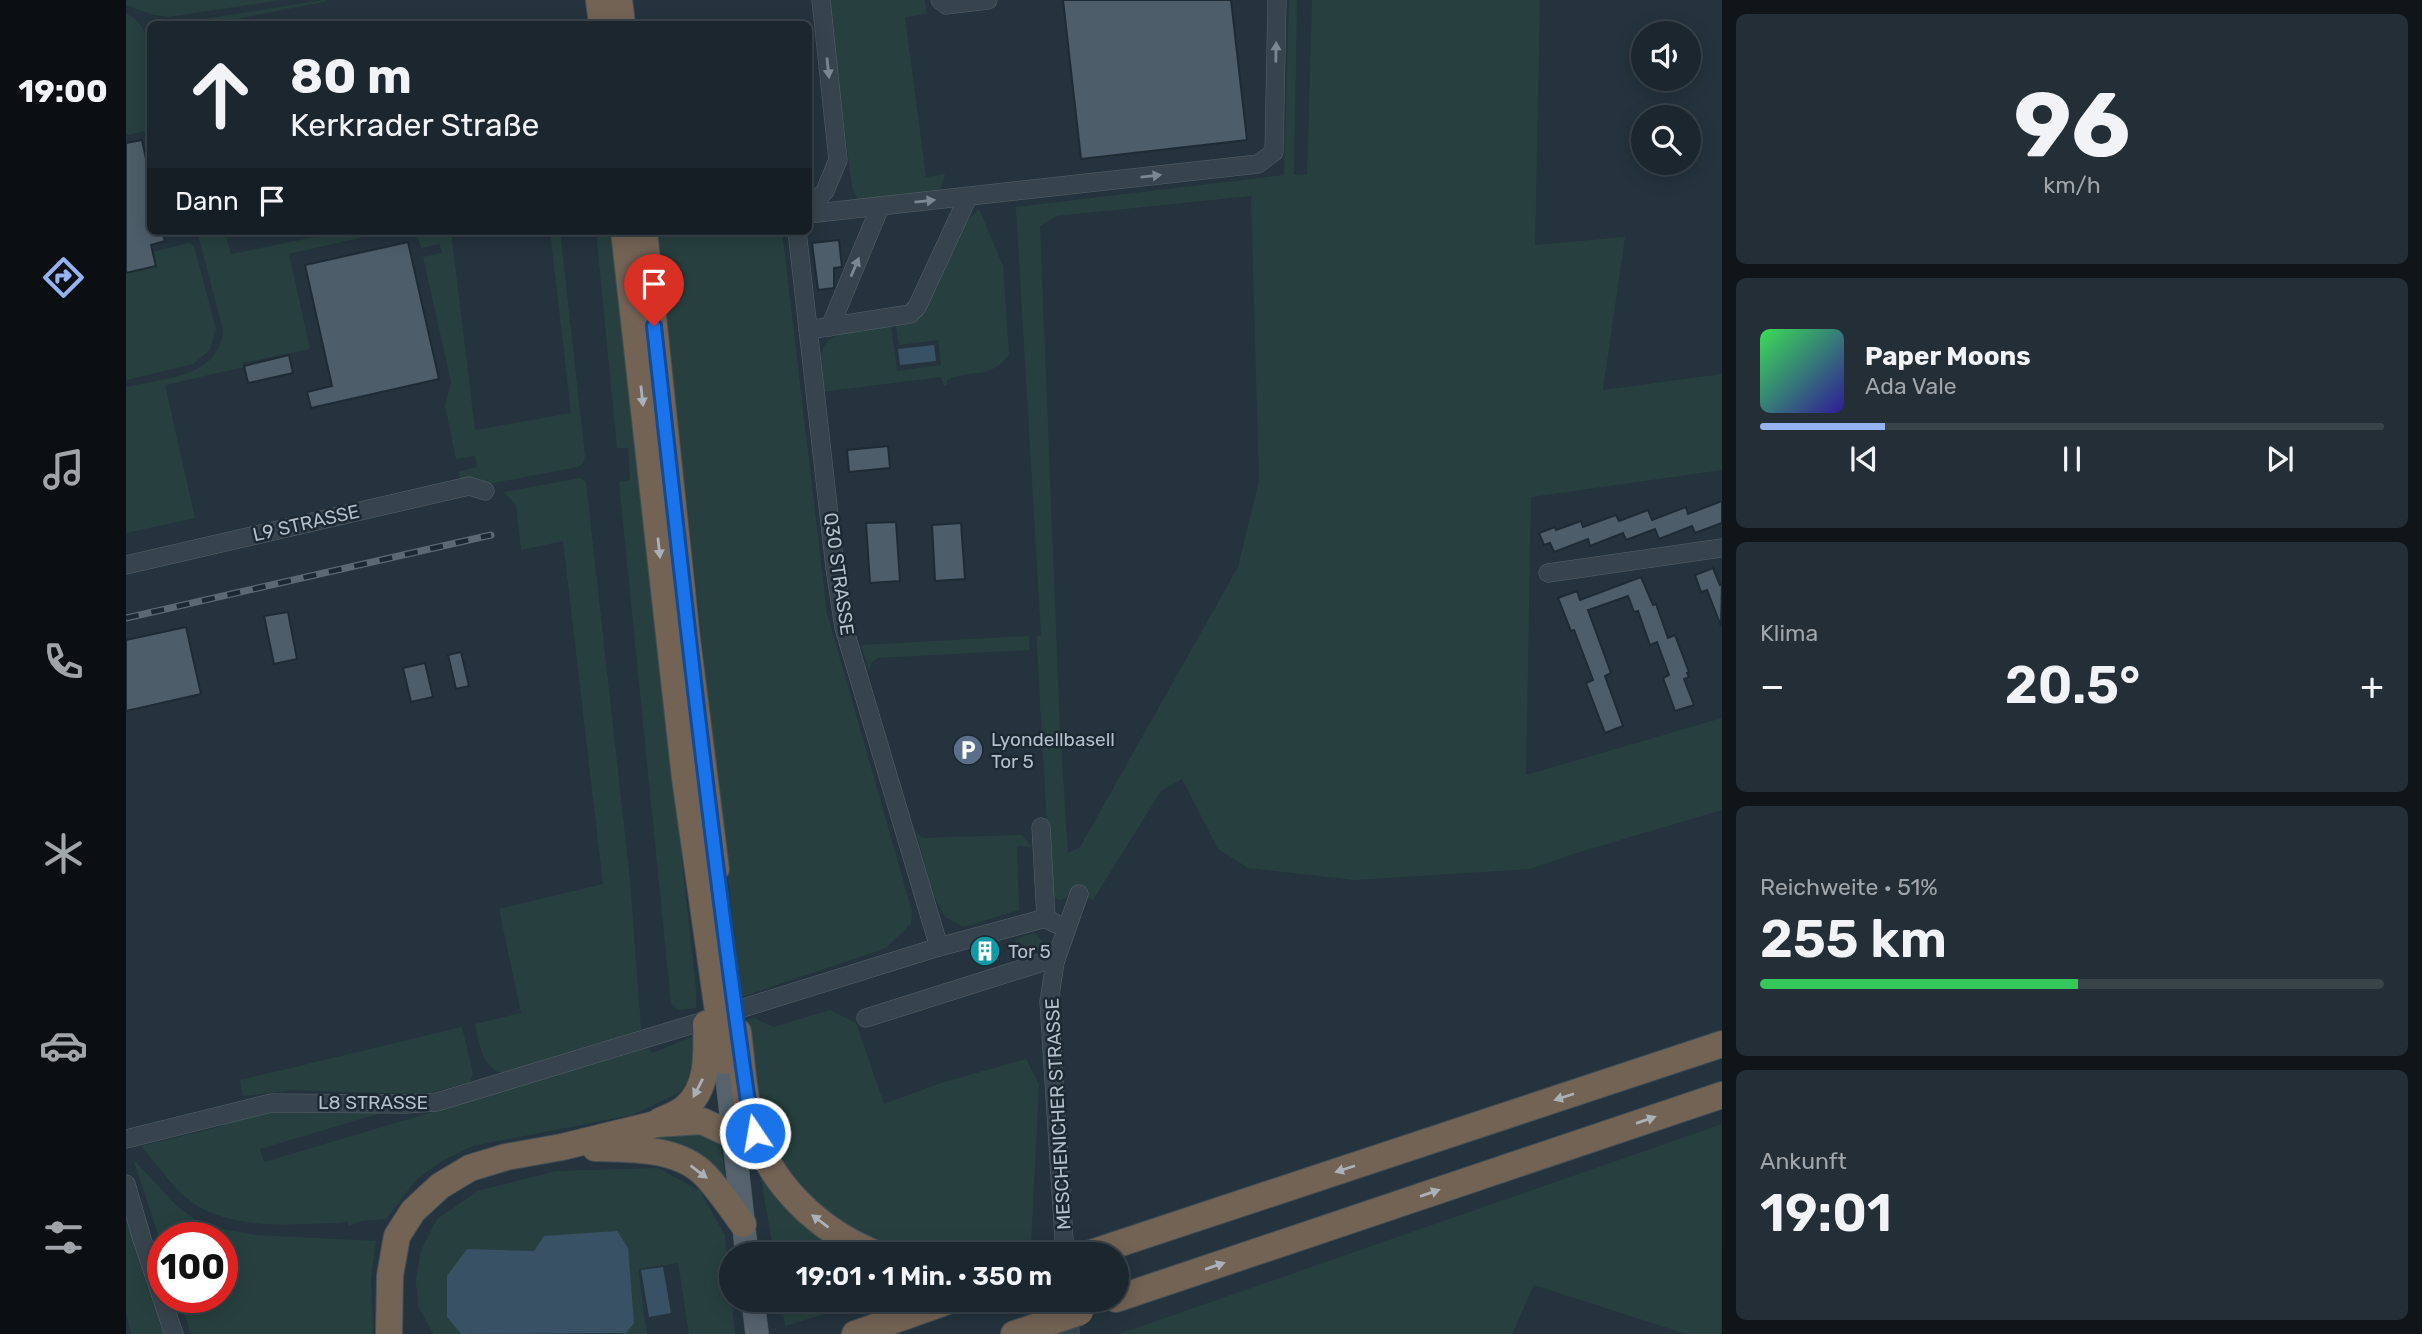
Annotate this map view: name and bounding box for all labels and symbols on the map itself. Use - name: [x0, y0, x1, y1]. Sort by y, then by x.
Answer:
- one-way arrow: [1270, 41, 1281, 63]
- one-way arrow: [823, 57, 834, 79]
- one-way arrow: [1140, 171, 1162, 182]
- one-way arrow: [914, 196, 936, 207]
- pin: [624, 254, 684, 326]
- one-way arrow: [850, 256, 861, 277]
- one-way arrow: [637, 385, 648, 407]
- street label: L9 STRASSE: [250, 500, 362, 546]
- street label: Q30 STRASSE: [819, 511, 859, 637]
- one-way arrow: [654, 537, 665, 559]
- place label: Lyondellbasell Tor 5: [991, 728, 1115, 773]
- parking icon: Lyondellbasell Tor 5: [951, 733, 985, 767]
- building icon: Tor 5: [968, 934, 1002, 968]
- place label: Tor 5: [1008, 940, 1051, 963]
- street label: MESCHENICHER STRASSE: [1040, 997, 1076, 1231]
- one-way arrow: [692, 1078, 703, 1098]
- street label: L8 STRASSE: [318, 1091, 428, 1114]
- one-way arrow: [1554, 1092, 1575, 1103]
- position arrow: [718, 1096, 792, 1170]
- one-way arrow: [1635, 1114, 1656, 1125]
- one-way arrow: [689, 1164, 707, 1179]
- one-way arrow: [1335, 1164, 1356, 1175]
- one-way arrow: [1420, 1187, 1441, 1198]
- one-way arrow: [811, 1215, 829, 1229]
- speed limit sign: 100: [147, 1222, 238, 1313]
- one-way arrow: [1204, 1260, 1225, 1271]

